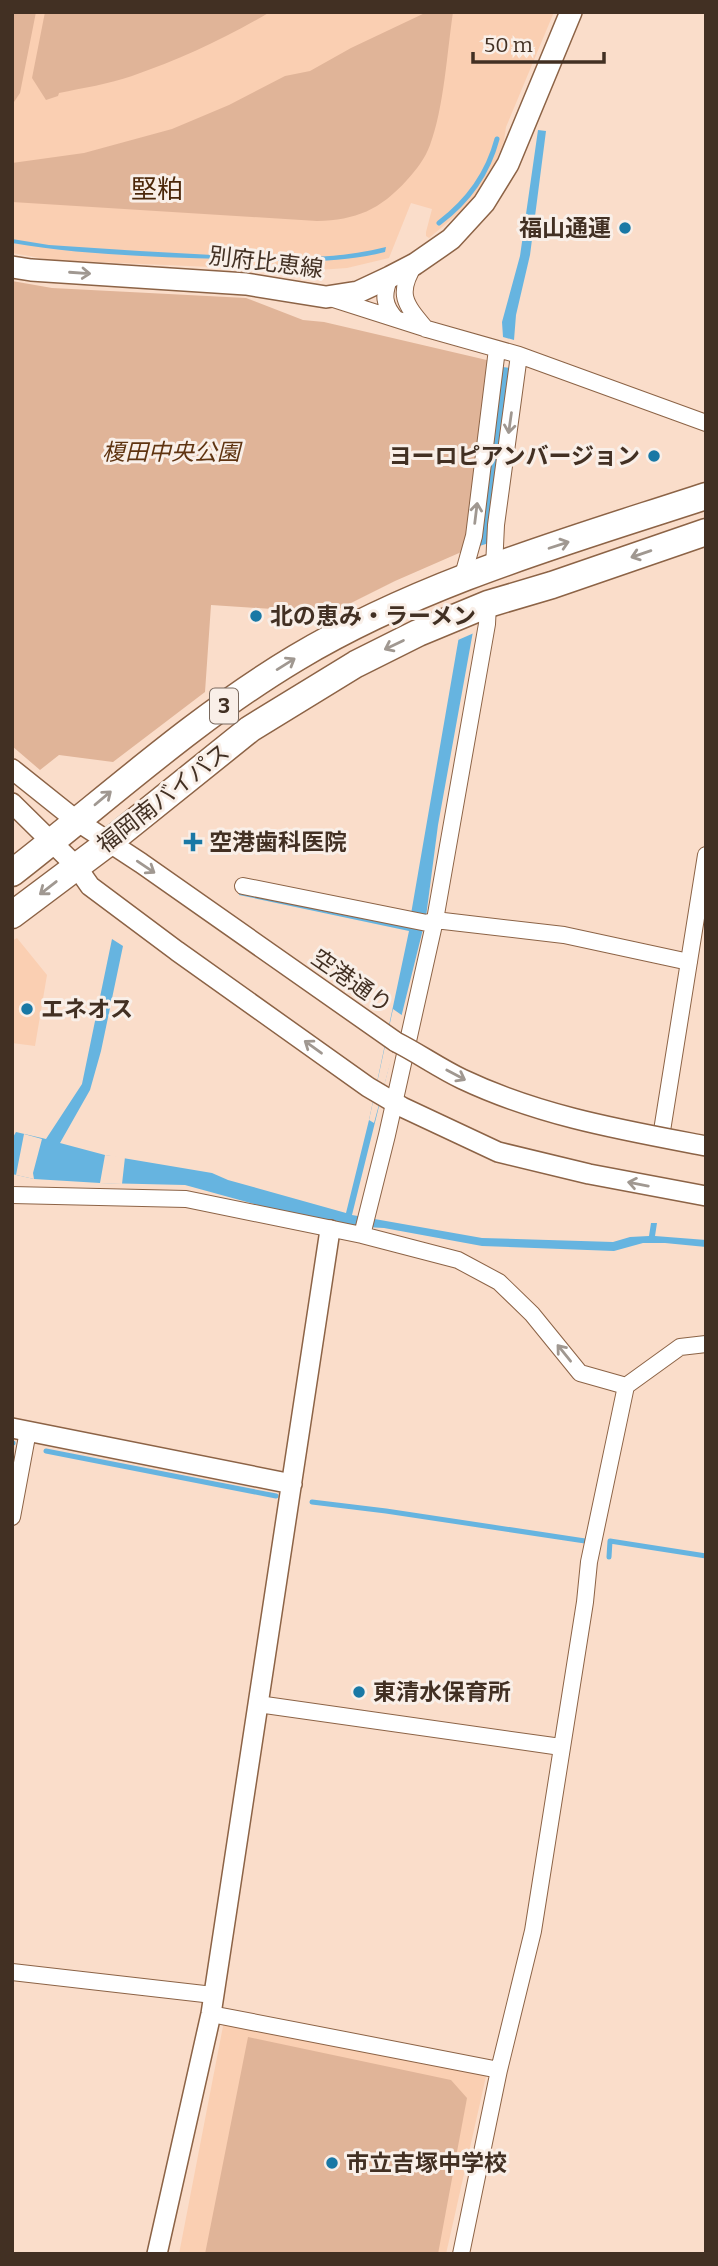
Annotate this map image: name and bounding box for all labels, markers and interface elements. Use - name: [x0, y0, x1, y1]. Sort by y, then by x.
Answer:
- scale bar: [473, 21, 604, 65]
- text: 50 m: [484, 32, 533, 58]
- district label: 堅粕: [131, 174, 183, 205]
- place label: 福山通運: [519, 214, 611, 242]
- marker: 福山通運: [617, 220, 633, 236]
- street label: 別府比恵線: [207, 241, 325, 283]
- one-way arrow: [68, 267, 91, 280]
- one-way arrow: [503, 411, 516, 434]
- park label: 榎田中央公園: [102, 438, 243, 466]
- place label: ヨーロピアンバージョン: [388, 442, 640, 470]
- marker: ヨーロピアンバージョン: [646, 448, 662, 464]
- one-way arrow: [470, 502, 483, 524]
- one-way arrow: [547, 538, 569, 550]
- one-way arrow: [631, 549, 653, 561]
- place label: 北の恵み・ラーメン: [270, 602, 476, 630]
- marker: 北の恵み・ラーメン: [248, 608, 264, 624]
- one-way arrow: [384, 639, 405, 653]
- one-way arrow: [276, 657, 296, 671]
- road number: 3: [210, 688, 238, 724]
- street label: 福岡南バイパス: [91, 738, 235, 858]
- one-way arrow: [94, 791, 112, 807]
- place label: 空港歯科医院: [209, 828, 347, 856]
- marker: 空港歯科医院: [183, 832, 203, 852]
- one-way arrow: [136, 860, 155, 874]
- one-way arrow: [39, 880, 58, 895]
- street label: 空港通り: [306, 943, 398, 1019]
- place label: エネオス: [41, 995, 133, 1023]
- marker: エネオス: [19, 1001, 35, 1017]
- one-way arrow: [304, 1040, 323, 1055]
- one-way arrow: [445, 1068, 465, 1082]
- one-way arrow: [628, 1177, 650, 1190]
- one-way arrow: [556, 1345, 572, 1363]
- place label: 東清水保育所: [373, 1678, 511, 1706]
- marker: 東清水保育所: [351, 1684, 367, 1700]
- place label: 市立吉塚中学校: [346, 2149, 507, 2177]
- marker: 市立吉塚中学校: [324, 2155, 340, 2171]

